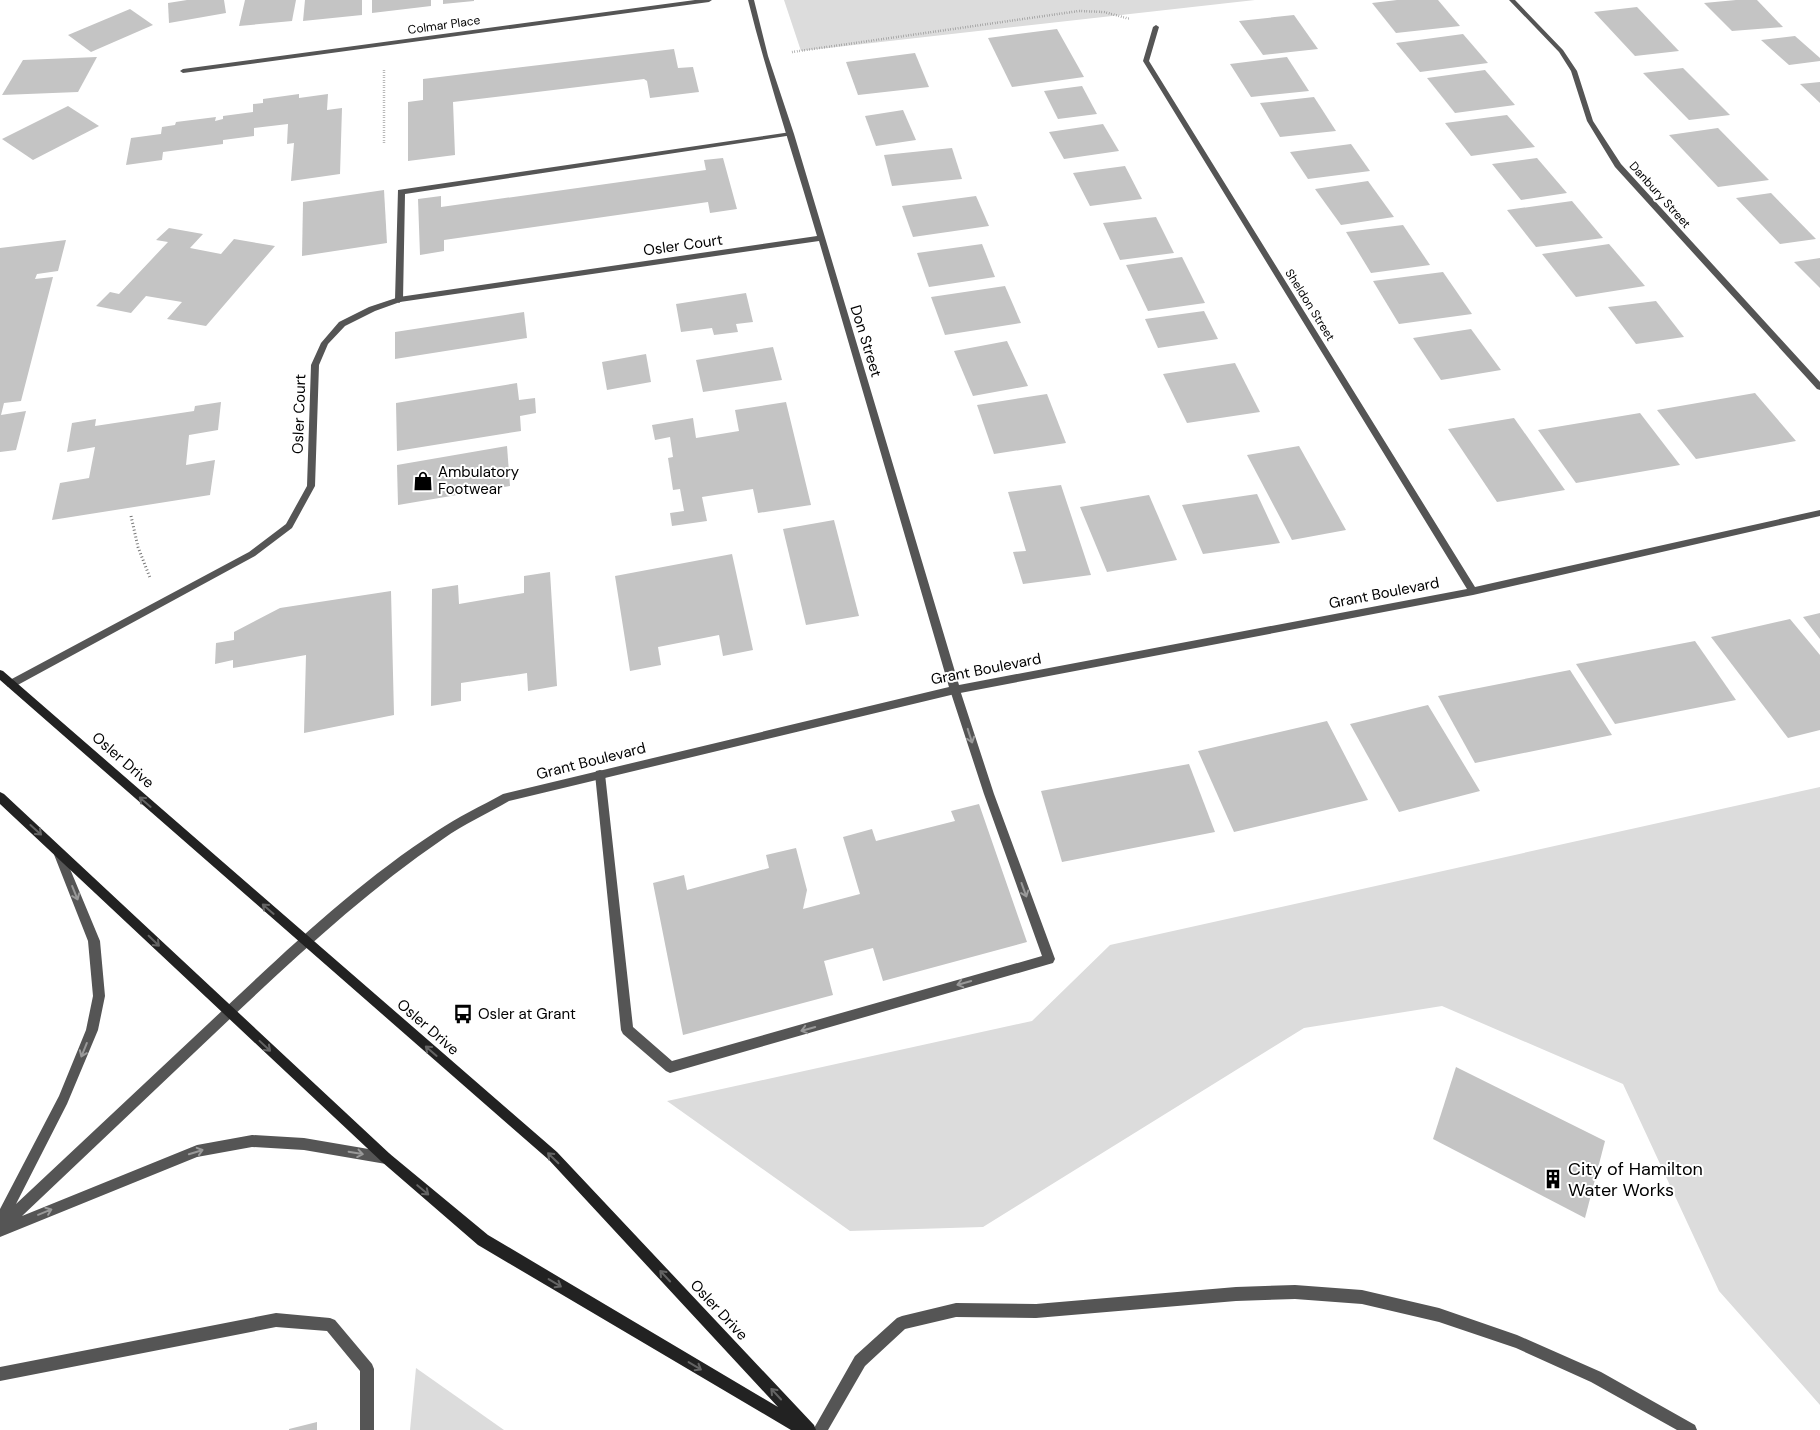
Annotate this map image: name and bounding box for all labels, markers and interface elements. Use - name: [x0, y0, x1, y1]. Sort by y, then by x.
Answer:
- street label: Colmar Place: [407, 12, 481, 38]
- street label: Danbury Street: [1626, 158, 1694, 232]
- street label: Osler Court: [642, 229, 724, 260]
- street label: Sheldon Street: [1281, 266, 1339, 344]
- street label: Don Street: [846, 303, 886, 380]
- street label: Osler Court: [288, 373, 310, 454]
- place label: Ambulatory Footwear: [438, 462, 520, 499]
- shop icon: Ambulatory Footwear: [412, 470, 434, 492]
- street label: Grant Boulevard: [1327, 572, 1441, 614]
- street label: Grant Boulevard: [929, 648, 1043, 690]
- street label: Osler Drive: [88, 727, 158, 793]
- one-way arrow: [966, 728, 976, 744]
- street label: Grant Boulevard: [534, 738, 648, 784]
- one-way arrow: [139, 796, 152, 807]
- one-way arrow: [30, 824, 43, 835]
- one-way arrow: [1020, 881, 1029, 897]
- one-way arrow: [72, 886, 81, 901]
- one-way arrow: [261, 903, 274, 915]
- one-way arrow: [148, 935, 160, 947]
- one-way arrow: [957, 979, 973, 989]
- street label: Osler Drive: [393, 994, 463, 1060]
- bus stop icon: Osler at Grant: [452, 1003, 474, 1025]
- place label: Osler at Grant: [478, 1004, 576, 1024]
- one-way arrow: [801, 1024, 817, 1034]
- one-way arrow: [258, 1040, 271, 1051]
- one-way arrow: [79, 1042, 89, 1057]
- one-way arrow: [425, 1045, 438, 1056]
- one-way arrow: [187, 1146, 203, 1156]
- one-way arrow: [348, 1149, 364, 1158]
- one-way arrow: [548, 1152, 560, 1164]
- place label: City of Hamilton Water Works: [1568, 1157, 1703, 1202]
- building icon: City of Hamilton Water Works: [1542, 1168, 1564, 1190]
- one-way arrow: [416, 1184, 429, 1195]
- one-way arrow: [37, 1207, 52, 1217]
- one-way arrow: [659, 1269, 671, 1282]
- street label: Osler Drive: [686, 1275, 752, 1345]
- one-way arrow: [548, 1279, 562, 1289]
- one-way arrow: [688, 1361, 702, 1371]
- one-way arrow: [770, 1388, 782, 1401]

